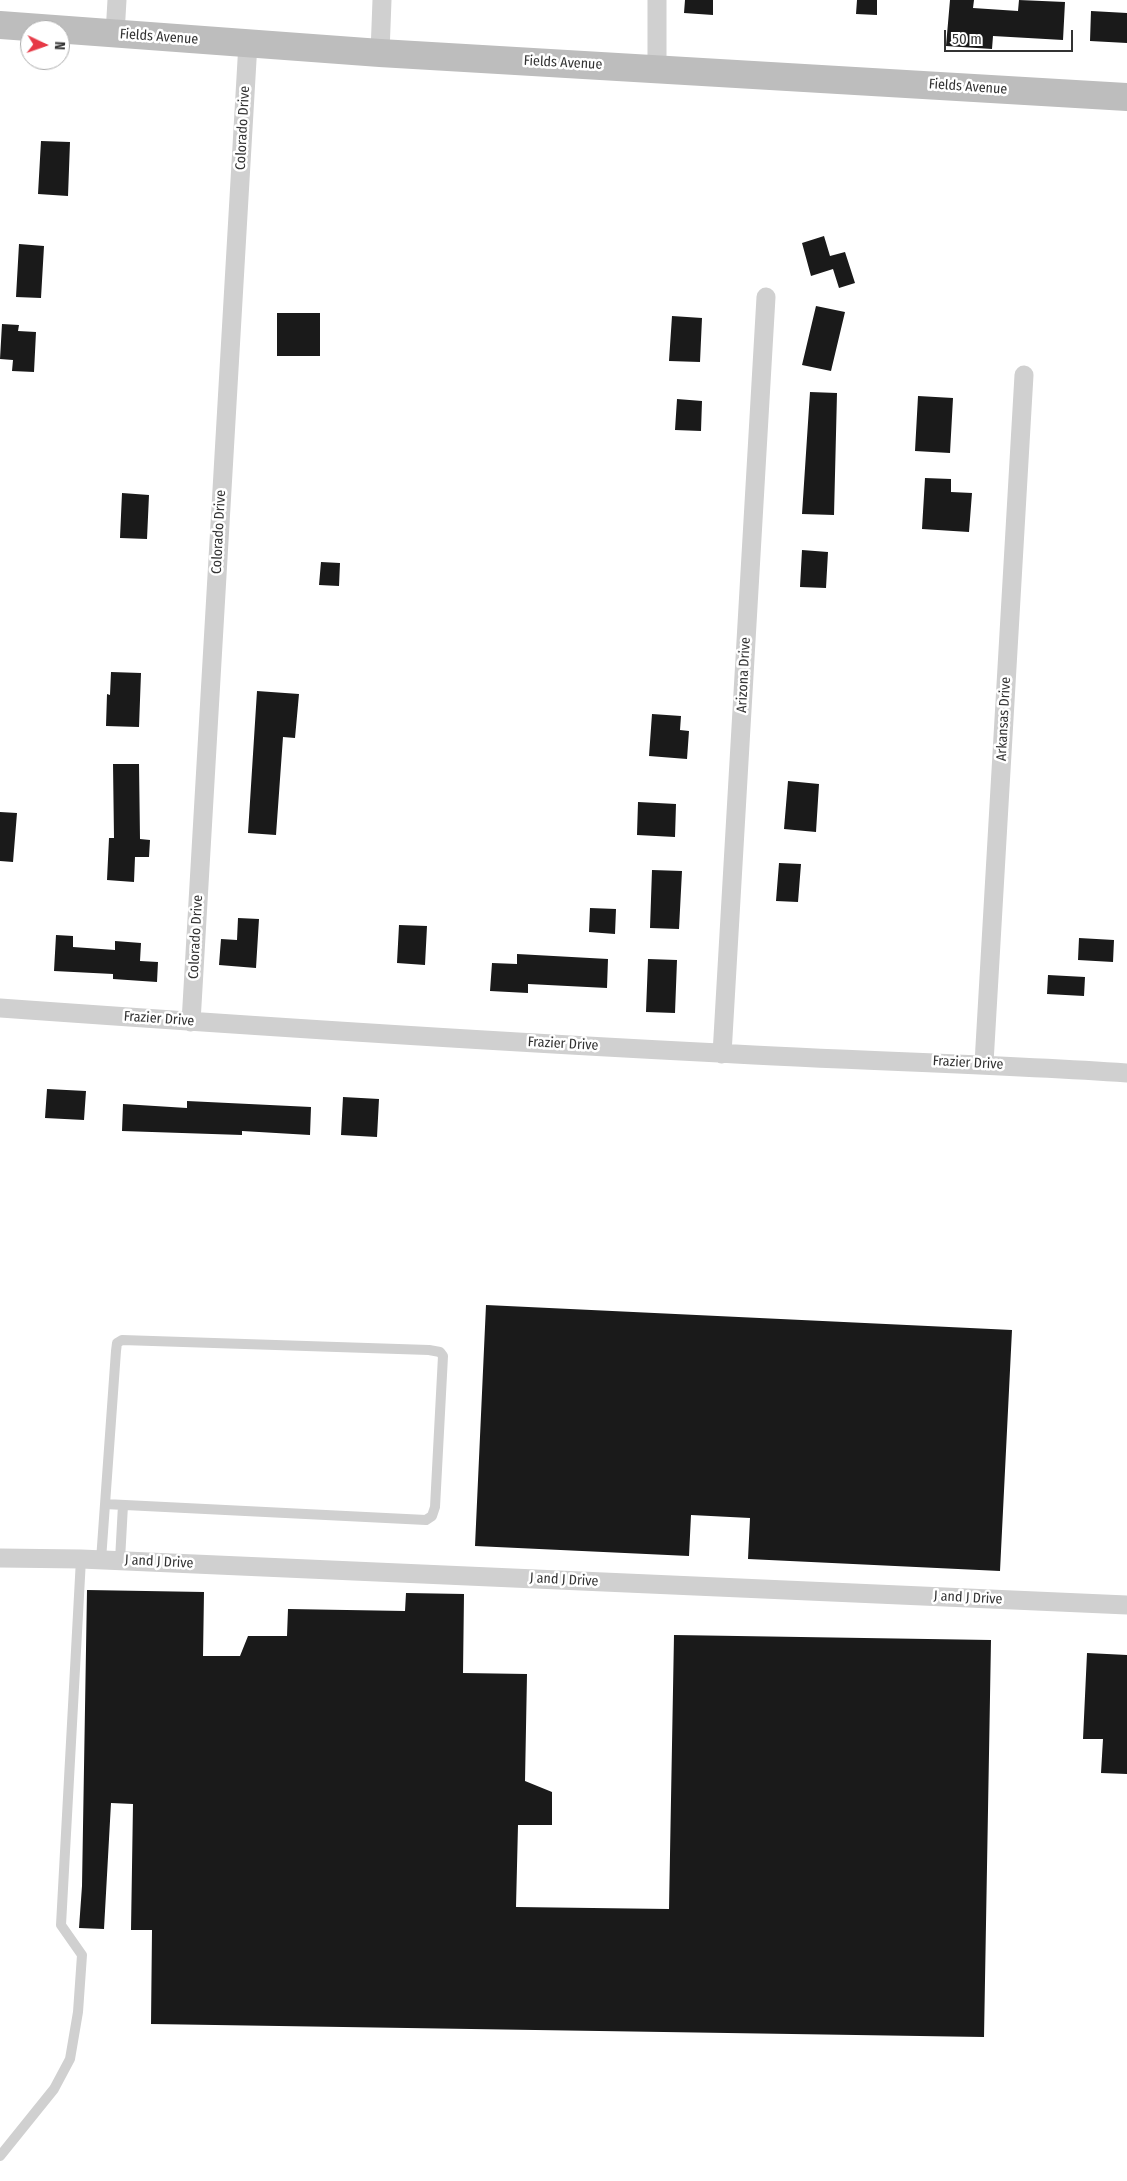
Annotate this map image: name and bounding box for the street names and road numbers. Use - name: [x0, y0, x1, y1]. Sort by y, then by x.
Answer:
- street label: Fields Avenue: [119, 26, 199, 48]
- street label: Fields Avenue: [523, 53, 603, 73]
- street label: Fields Avenue: [928, 76, 1008, 98]
- street label: Colorado Drive: [232, 85, 254, 171]
- street label: Colorado Drive: [208, 489, 230, 575]
- street label: Arizona Drive: [734, 637, 754, 713]
- street label: Arkansas Drive: [993, 676, 1015, 762]
- street label: Colorado Drive: [185, 894, 207, 980]
- street label: Frazier Drive: [123, 1008, 195, 1030]
- street label: Frazier Drive: [527, 1034, 599, 1054]
- street label: Frazier Drive: [932, 1053, 1004, 1073]
- street label: J and J Drive: [124, 1552, 194, 1572]
- street label: J and J Drive: [529, 1570, 599, 1590]
- street label: J and J Drive: [933, 1588, 1003, 1608]

